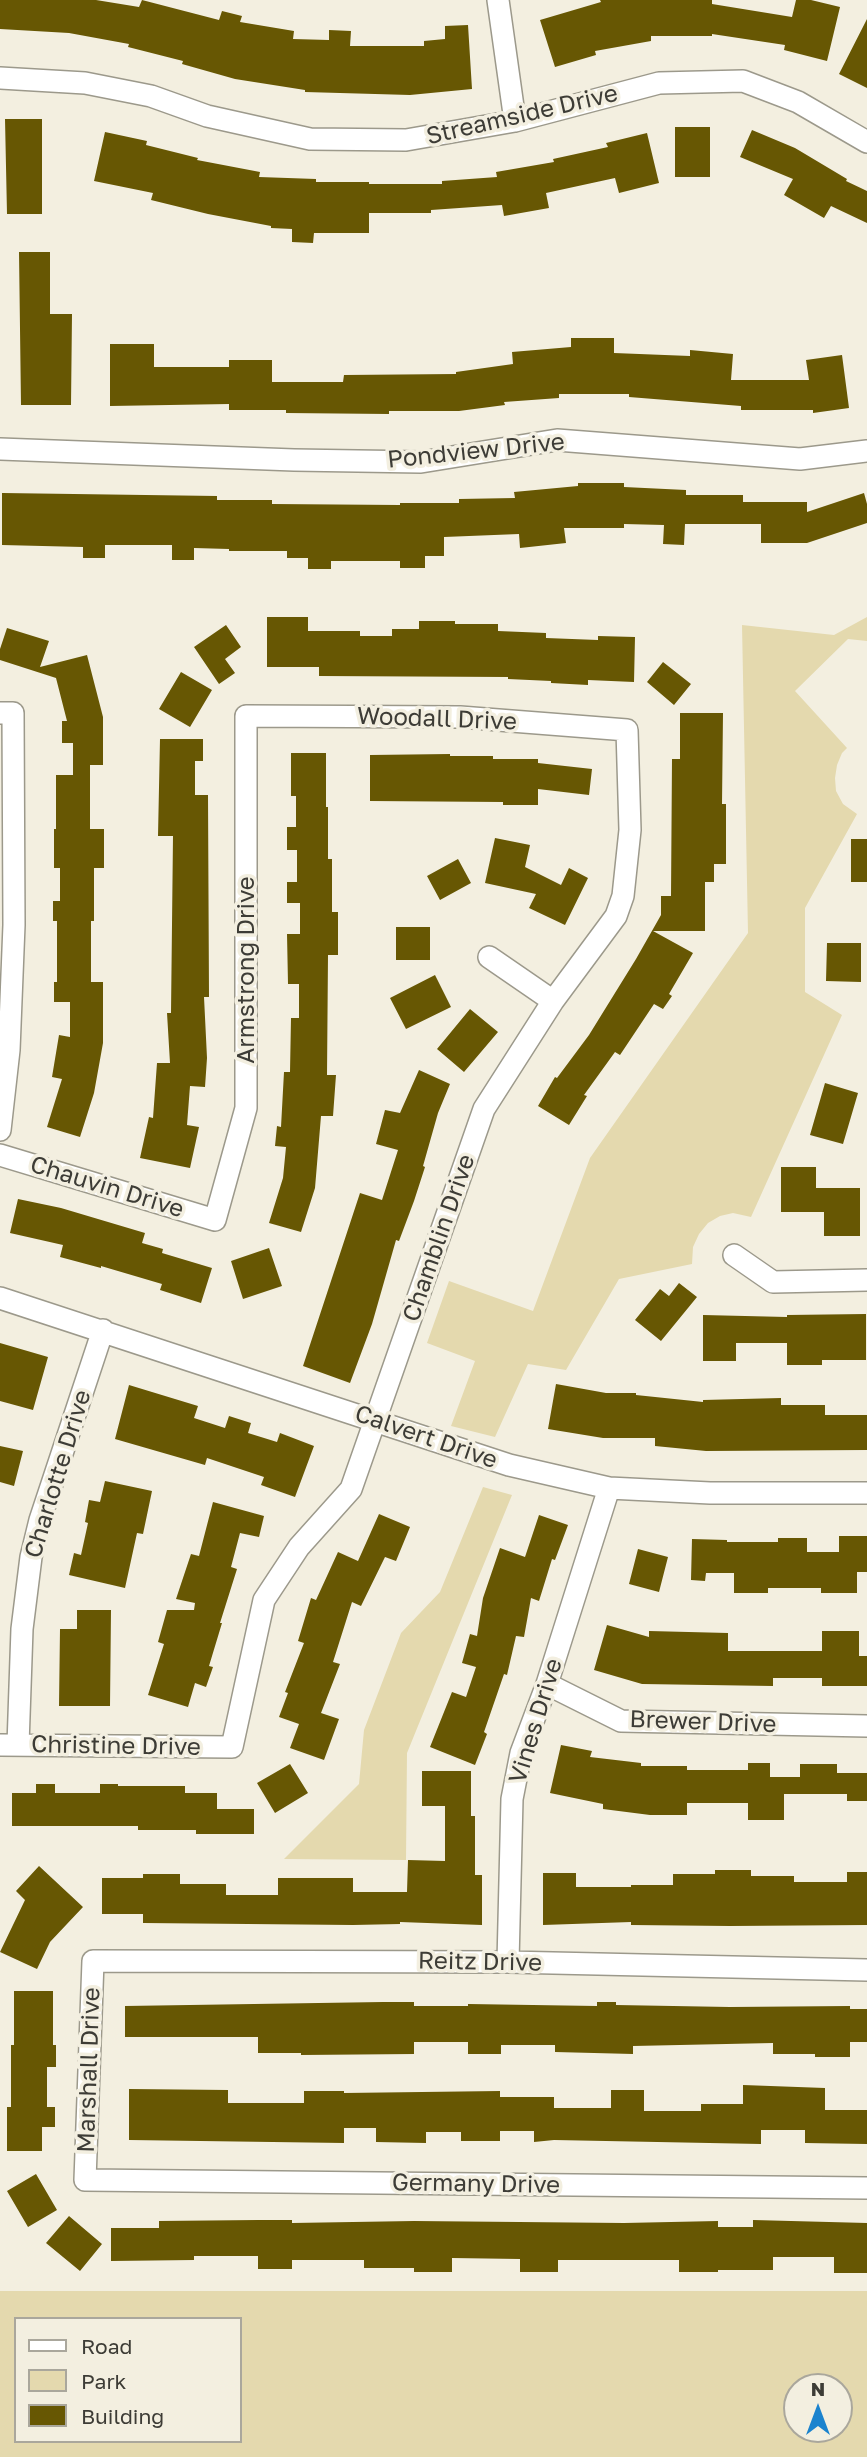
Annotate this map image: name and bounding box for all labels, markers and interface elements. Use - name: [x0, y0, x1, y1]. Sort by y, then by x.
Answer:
- street label: Streamside Drive: [423, 79, 621, 151]
- street label: Pondview Drive: [386, 427, 566, 475]
- street label: Woodall Drive: [357, 702, 517, 736]
- street label: Armstrong Drive: [232, 876, 260, 1064]
- street label: Chauvin Drive: [27, 1150, 187, 1224]
- street label: Chamblin Drive: [397, 1151, 481, 1325]
- street label: Charlotte Drive: [19, 1386, 97, 1562]
- street label: Calvert Drive: [351, 1399, 501, 1475]
- street label: Vines Drive: [503, 1655, 569, 1787]
- street label: Brewer Drive: [629, 1705, 777, 1739]
- street label: Christine Drive: [31, 1730, 201, 1762]
- street label: Reitz Drive: [418, 1947, 542, 1977]
- street label: Marshall Drive: [72, 1987, 106, 2153]
- street label: Germany Drive: [392, 2168, 560, 2200]
- legend: [14, 2317, 242, 2443]
- text: Road: [81, 2333, 132, 2359]
- text: Park: [81, 2368, 126, 2394]
- north arrow: [783, 2373, 853, 2443]
- text: N: [811, 2377, 825, 2400]
- text: Building: [81, 2403, 164, 2429]

